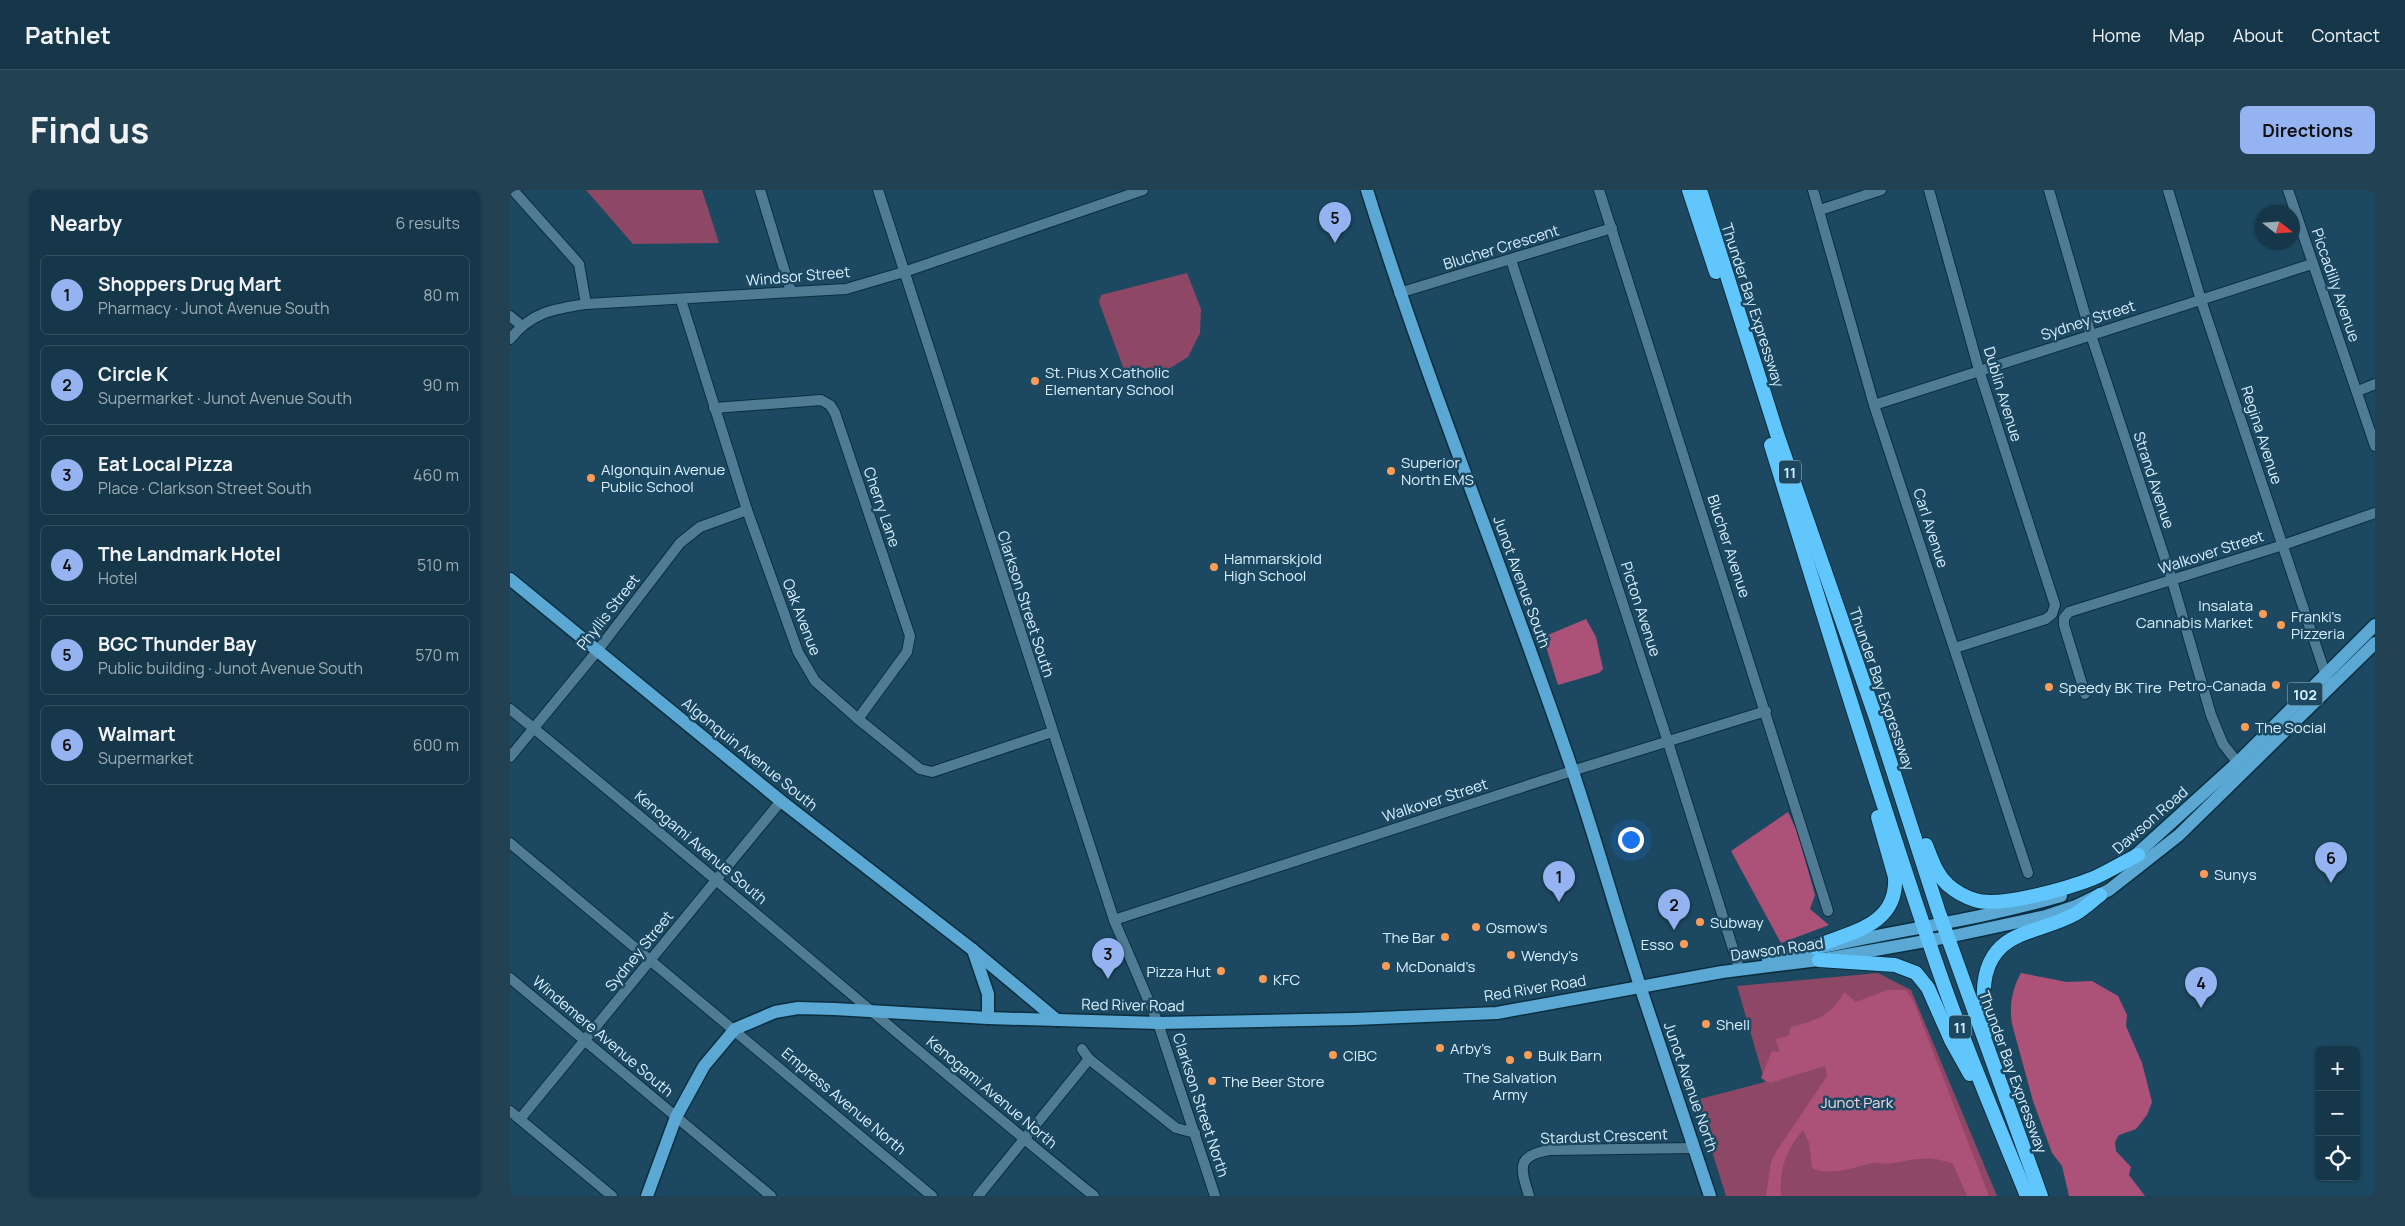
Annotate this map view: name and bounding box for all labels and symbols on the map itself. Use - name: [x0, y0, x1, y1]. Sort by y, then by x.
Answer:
- pin: 5: [1319, 202, 1351, 243]
- north arrow: [2255, 205, 2300, 250]
- street label: Blucher Crescent: [1440, 219, 1562, 275]
- street label: Thunder Bay Expressway: [1717, 220, 1789, 390]
- street label: Piccadilly Avenue: [2307, 225, 2365, 345]
- street label: Windsor Street: [745, 261, 851, 291]
- street label: Sydney Street: [2038, 295, 2138, 345]
- street label: Dublin Avenue: [1979, 344, 2027, 444]
- place label: St. Pius X Catholic Elementary School: [1045, 362, 1174, 400]
- marker: St. Pius X Catholic Elementary School: [1029, 375, 1041, 387]
- street label: Regina Avenue: [2236, 383, 2288, 487]
- street label: Strand Avenue: [2128, 429, 2180, 531]
- place label: Superior North EMS: [1401, 452, 1474, 490]
- place label: Algonquin Avenue Public School: [601, 459, 725, 497]
- road number: 11: [1779, 460, 1801, 484]
- street label: Cherry Lane: [858, 464, 906, 550]
- marker: Superior North EMS: [1385, 465, 1397, 477]
- marker: Algonquin Avenue Public School: [585, 472, 597, 484]
- street label: Carl Avenue: [1908, 486, 1954, 571]
- street label: Blucher Avenue: [1702, 492, 1756, 601]
- street label: Junot Avenue South: [1488, 513, 1556, 651]
- street label: Walkover Street: [2156, 525, 2266, 579]
- street label: Clarkson Street South: [992, 528, 1060, 680]
- place label: Hammarskjold High School: [1224, 548, 1322, 586]
- street label: Picton Avenue: [1616, 559, 1666, 659]
- marker: Hammarskjold High School: [1208, 561, 1220, 573]
- street label: Phyllis Street: [572, 570, 644, 654]
- street label: Oak Avenue: [778, 575, 826, 659]
- place label: Insalata Cannabis Market: [2136, 595, 2253, 633]
- street label: Thunder Bay Expressway: [1844, 605, 1920, 774]
- place label: Franki's Pizzeria: [2291, 606, 2345, 644]
- marker: Insalata Cannabis Market: [2257, 608, 2269, 620]
- marker: Franki's Pizzeria: [2275, 619, 2287, 631]
- place label: Petro-Canada: [2168, 675, 2266, 696]
- place label: Speedy BK Tire: [2059, 677, 2162, 698]
- marker: Petro-Canada: [2270, 679, 2282, 691]
- marker: Speedy BK Tire: [2043, 681, 2055, 693]
- road number: 102: [2288, 682, 2322, 706]
- street label: Algonquin Avenue South: [678, 693, 822, 815]
- place label: The Social: [2255, 717, 2326, 738]
- marker: The Social: [2239, 721, 2251, 733]
- street label: Walkover Street: [1380, 773, 1490, 827]
- street label: Dawson Road: [2108, 781, 2192, 859]
- street label: Kenogami Avenue South: [630, 785, 772, 909]
- your location: [1618, 827, 1644, 853]
- pin: 6: [2315, 842, 2347, 883]
- pin: 1: [1543, 861, 1575, 902]
- place label: Sunys: [2214, 864, 2257, 885]
- marker: Sunys: [2198, 868, 2210, 880]
- pin: 2: [1658, 889, 1690, 930]
- street label: Sydney Street: [600, 906, 678, 996]
- place label: Subway: [1710, 912, 1764, 933]
- marker: Subway: [1694, 916, 1706, 928]
- place label: Osmow's: [1486, 917, 1547, 938]
- marker: Osmow's: [1470, 921, 1482, 933]
- place label: The Bar: [1382, 927, 1436, 948]
- marker: The Bar: [1439, 931, 1451, 943]
- street label: Dawson Road: [1729, 932, 1825, 966]
- place label: Esso: [1641, 934, 1674, 955]
- pin: 3: [1092, 938, 1124, 979]
- marker: Esso: [1678, 938, 1690, 950]
- place label: Wendy's: [1521, 945, 1578, 966]
- marker: Wendy's: [1505, 949, 1517, 961]
- place label: McDonald's: [1396, 956, 1475, 977]
- marker: McDonald's: [1380, 960, 1392, 972]
- place label: Pizza Hut: [1146, 961, 1211, 982]
- marker: Pizza Hut: [1215, 965, 1227, 977]
- pin: 4: [2185, 967, 2217, 1008]
- place label: KFC: [1273, 969, 1300, 990]
- street label: Red River Road: [1482, 970, 1588, 1006]
- street label: Windemere Avenue South: [528, 971, 678, 1101]
- marker: KFC: [1257, 973, 1269, 985]
- street label: Thunder Bay Expressway: [1974, 988, 2052, 1156]
- street label: Red River Road: [1081, 994, 1185, 1016]
- place label: Shell: [1716, 1014, 1750, 1035]
- road number: 11: [1949, 1016, 1971, 1039]
- marker: Shell: [1700, 1018, 1712, 1030]
- street label: Junot Avenue North: [1659, 1019, 1723, 1155]
- street label: Clarkson Street North: [1168, 1030, 1234, 1180]
- street label: Kenogami Avenue North: [922, 1031, 1062, 1153]
- place label: Arby's: [1450, 1038, 1491, 1059]
- marker: Arby's: [1434, 1042, 1446, 1054]
- street label: Empress Avenue North: [777, 1043, 911, 1159]
- place label: CIBC: [1343, 1045, 1377, 1066]
- place label: Bulk Barn: [1538, 1045, 1602, 1066]
- marker: CIBC: [1327, 1049, 1339, 1061]
- marker: Bulk Barn: [1522, 1049, 1534, 1061]
- marker: The Salvation Army: [1504, 1054, 1516, 1066]
- place label: The Salvation Army: [1463, 1067, 1557, 1105]
- place label: The Beer Store: [1222, 1071, 1325, 1092]
- marker: The Beer Store: [1206, 1075, 1218, 1087]
- park label: Junot Park: [1821, 1092, 1894, 1113]
- street label: Stardust Crescent: [1540, 1123, 1668, 1149]

